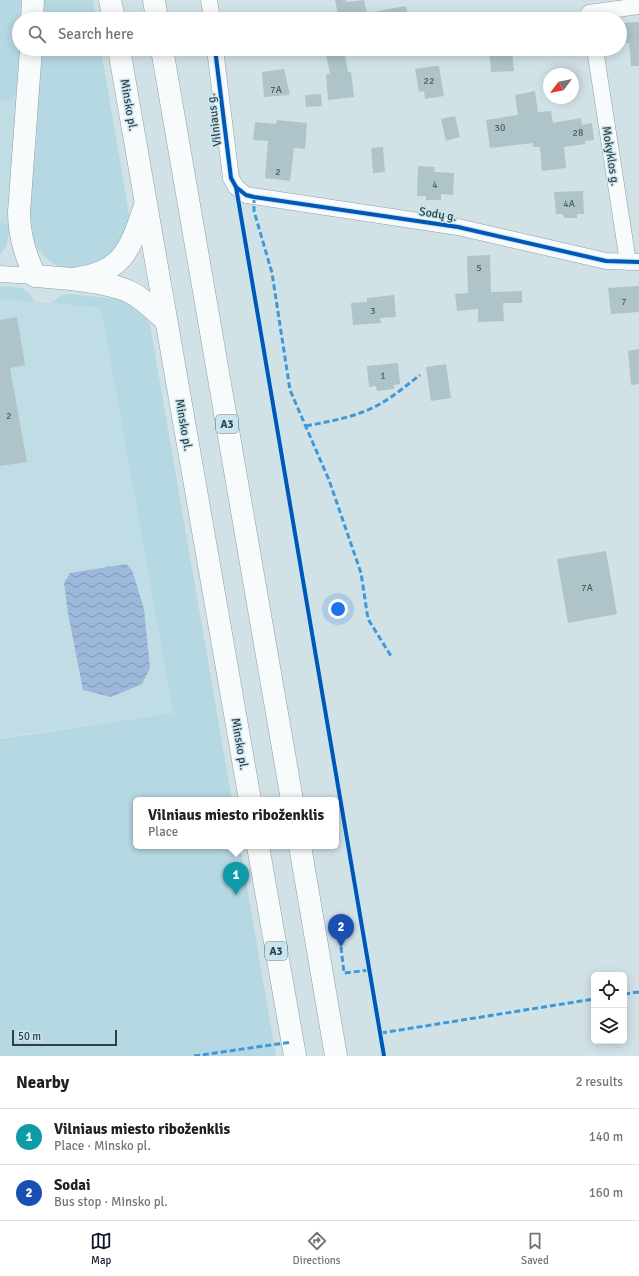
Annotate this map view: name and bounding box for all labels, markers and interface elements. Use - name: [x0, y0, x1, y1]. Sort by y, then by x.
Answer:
- search box: [12, 12, 627, 56]
- icon: search: [26, 23, 48, 45]
- text: Search here: [58, 25, 134, 43]
- north arrow: [543, 68, 579, 104]
- house number: 22: [424, 75, 434, 87]
- street label: Minsko pl.: [117, 78, 140, 132]
- house number: 7A: [270, 84, 282, 96]
- street label: Vilniaus g.: [204, 92, 225, 147]
- house number: 30: [495, 122, 505, 134]
- street label: Mokyklos g.: [598, 125, 623, 187]
- house number: 28: [573, 127, 583, 139]
- house number: 2: [275, 166, 281, 178]
- house number: 4: [432, 179, 438, 191]
- house number: 4A: [563, 198, 575, 210]
- street label: Sodų g.: [418, 204, 458, 225]
- house number: 5: [476, 262, 482, 274]
- house number: 7: [621, 296, 627, 308]
- house number: 3: [370, 305, 376, 317]
- house number: 1: [380, 370, 386, 382]
- street label: Minsko pl.: [172, 398, 195, 452]
- house number: 2: [6, 410, 12, 422]
- road number: A3: [216, 415, 238, 433]
- house number: 7A: [581, 582, 593, 594]
- your location: [328, 599, 348, 619]
- street label: Minsko pl.: [228, 717, 251, 771]
- popup: [133, 797, 339, 849]
- text: Vilniaus miesto riboženklis: [148, 806, 324, 824]
- text: Place: [148, 824, 178, 840]
- pin: 1: [223, 862, 249, 895]
- pin: 2: [328, 914, 354, 947]
- road number: A3: [265, 942, 287, 960]
- map controls: [591, 972, 627, 1044]
- button: locate: [591, 972, 627, 1008]
- button: layers: [591, 1008, 627, 1044]
- scale bar: [12, 1028, 117, 1047]
- text: 50 m: [18, 1030, 41, 1043]
- text: Nearby: [16, 1072, 69, 1093]
- text: 2 results: [575, 1074, 623, 1090]
- text: Vilniaus miesto riboženklis: [54, 1120, 230, 1138]
- text: 1: [25, 1129, 33, 1145]
- text: 140 m: [589, 1129, 623, 1145]
- text: Place · Minsko pl.: [54, 1138, 151, 1154]
- text: Sodai: [54, 1176, 91, 1194]
- text: 2: [25, 1185, 33, 1201]
- text: 160 m: [589, 1185, 623, 1201]
- text: Bus stop · Minsko pl.: [54, 1194, 168, 1210]
- tab: Map: [90, 1230, 112, 1267]
- tab: Directions: [293, 1230, 341, 1267]
- tab: Saved: [521, 1230, 549, 1267]

